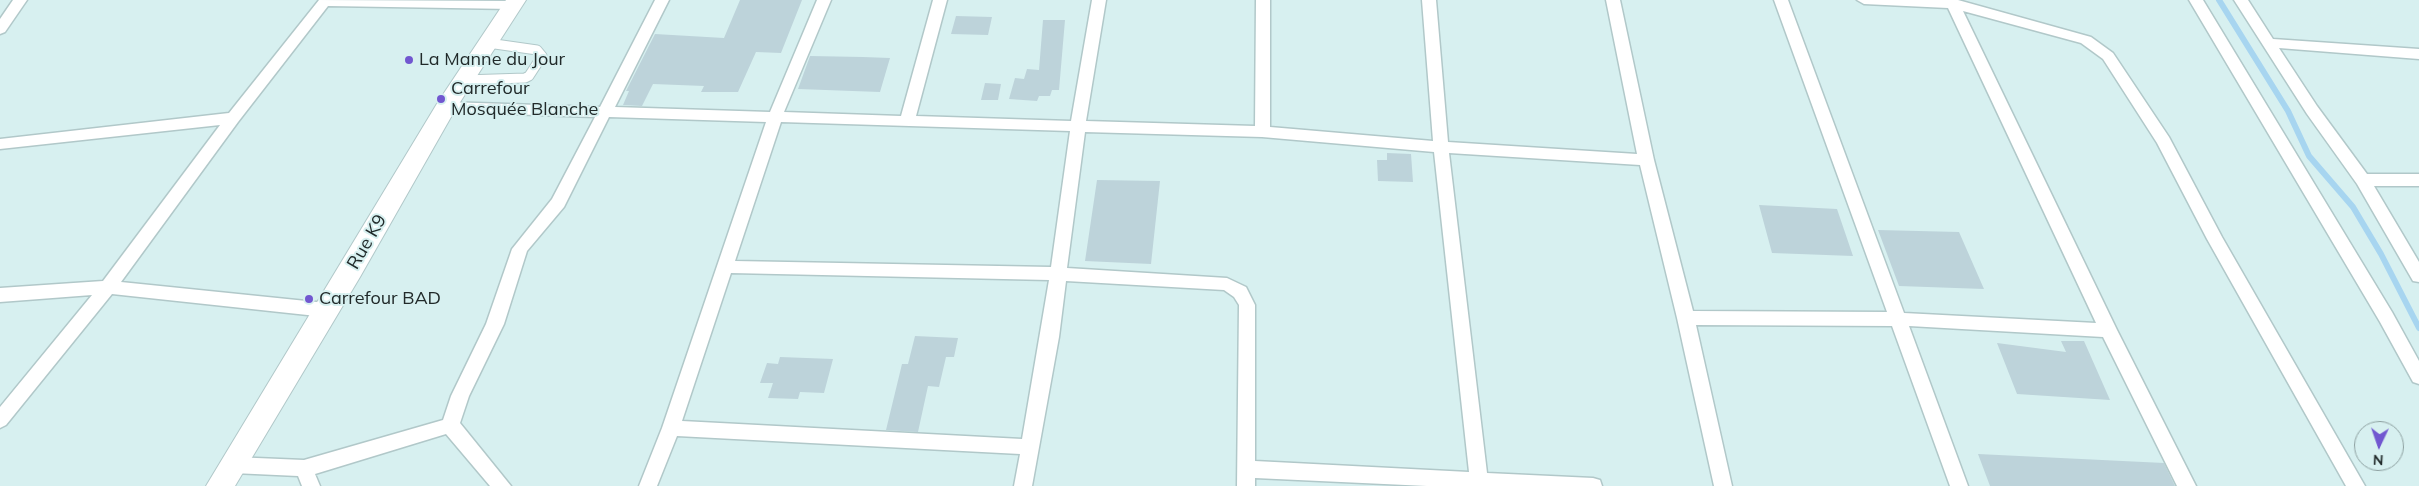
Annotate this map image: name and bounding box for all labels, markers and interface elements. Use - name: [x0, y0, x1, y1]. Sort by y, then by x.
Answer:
- place label: La Manne du Jour: [419, 49, 565, 71]
- marker: La Manne du Jour: [403, 54, 415, 66]
- place label: Carrefour Mosquée Blanche: [451, 78, 598, 120]
- marker: Carrefour Mosquée Blanche: [435, 93, 447, 105]
- street label: Rue K9: [343, 211, 391, 273]
- place label: Carrefour BAD: [319, 288, 441, 310]
- marker: Carrefour BAD: [303, 293, 315, 305]
- north arrow: [2354, 421, 2404, 471]
- text: N: [2373, 451, 2384, 469]

